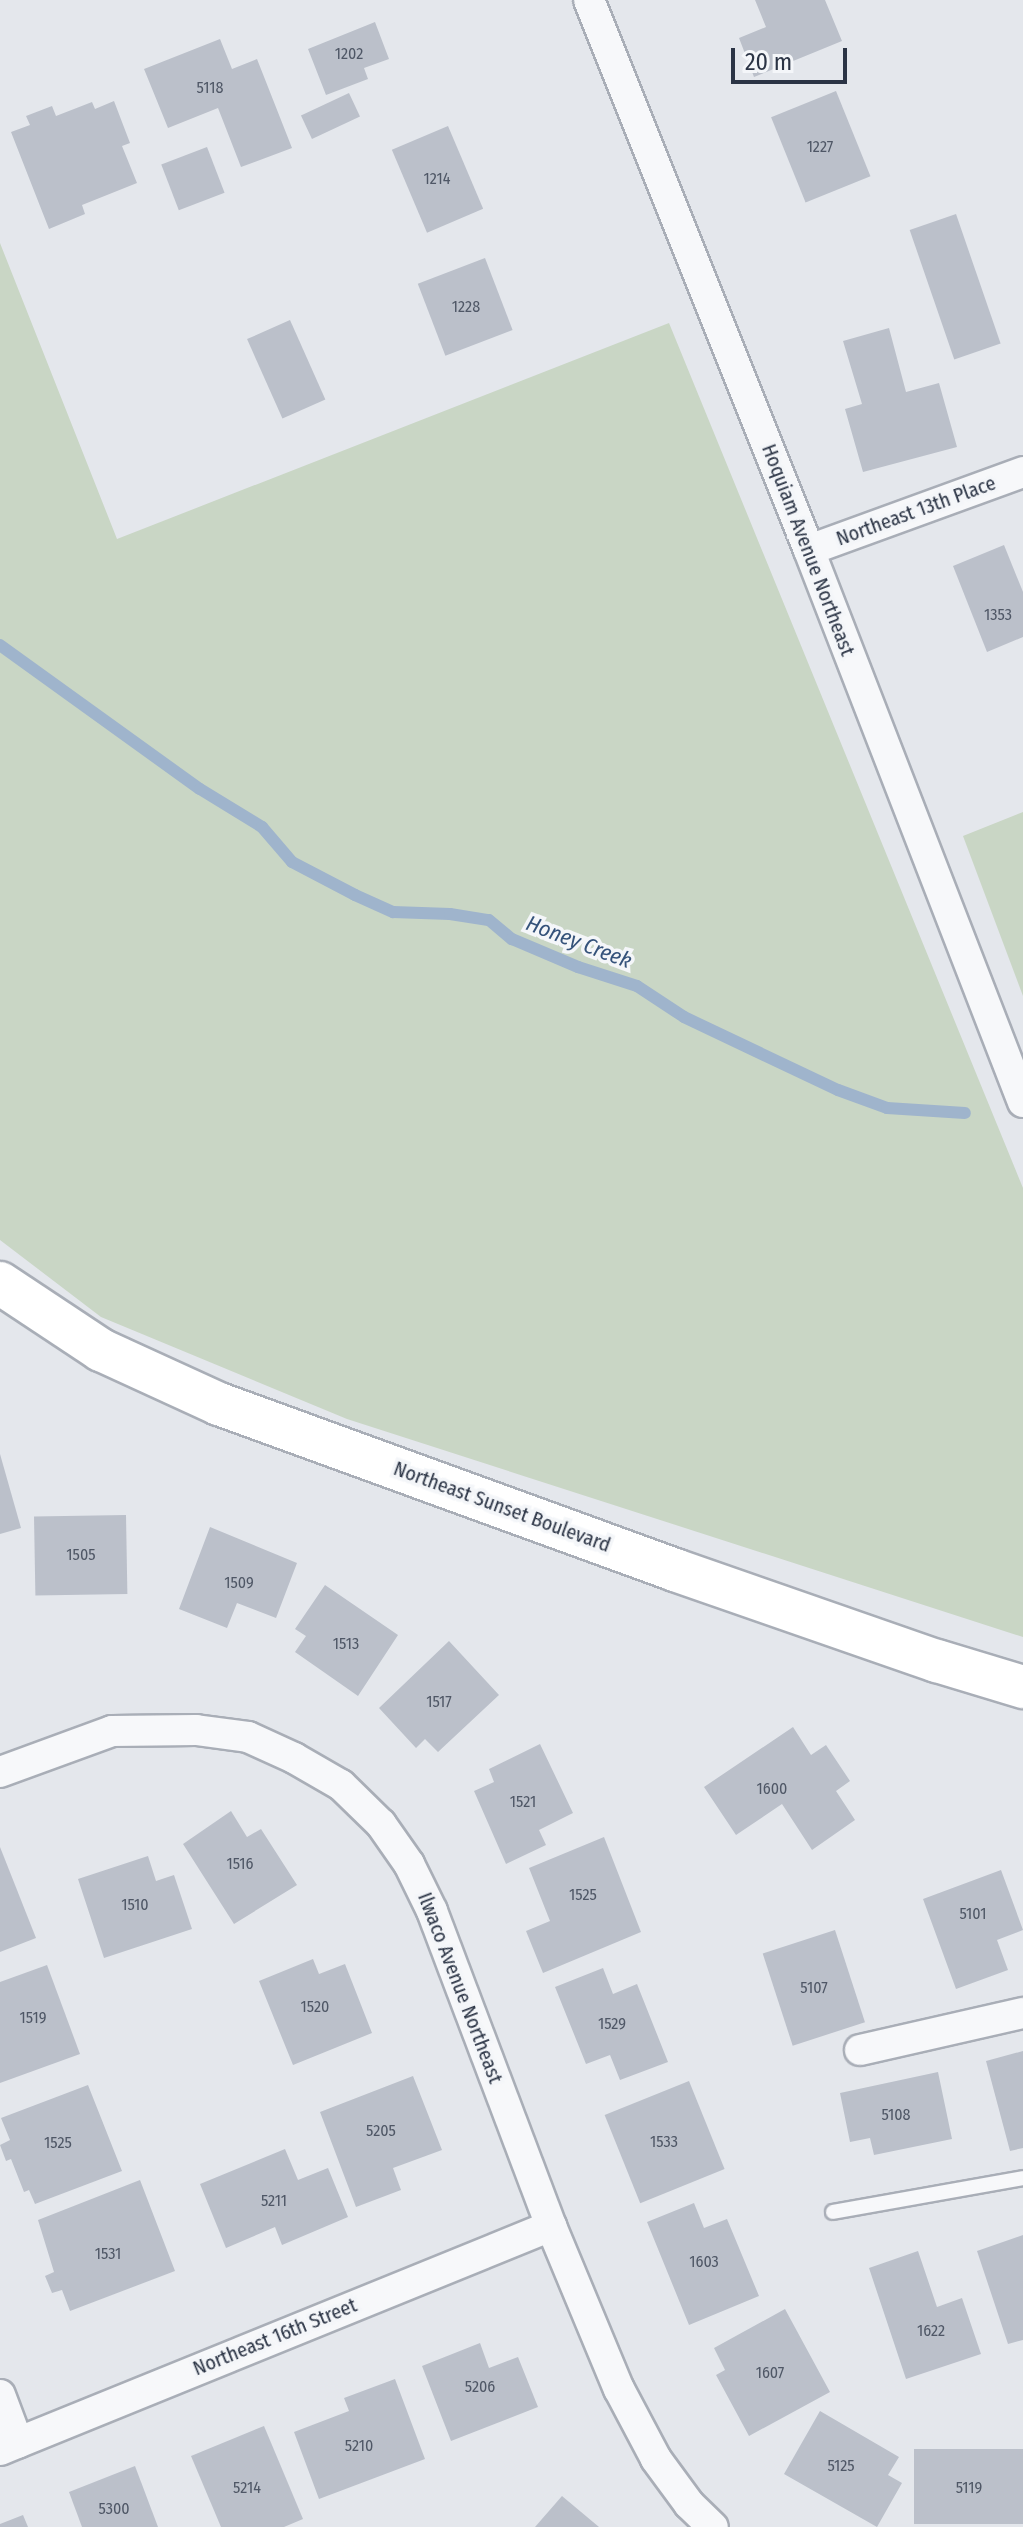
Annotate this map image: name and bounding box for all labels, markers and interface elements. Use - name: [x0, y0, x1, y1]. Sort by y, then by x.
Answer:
- scale bar: [735, 32, 851, 82]
- house number: 1202: [335, 44, 363, 64]
- text: 20 m: [745, 48, 792, 76]
- house number: 5118: [197, 78, 223, 98]
- house number: 1227: [807, 137, 833, 157]
- house number: 1214: [424, 169, 450, 189]
- house number: 1228: [452, 297, 480, 317]
- street label: Hoquiam Avenue Northeast: [757, 441, 859, 659]
- street label: Northeast 13th Place: [833, 471, 999, 551]
- house number: 1353: [984, 605, 1012, 625]
- water label: Honey Creek: [522, 910, 636, 974]
- street label: Northeast Sunset Boulevard: [390, 1457, 614, 1557]
- house number: 1505: [66, 1545, 96, 1565]
- house number: 1509: [224, 1573, 254, 1593]
- house number: 1513: [333, 1634, 359, 1654]
- house number: 1517: [426, 1692, 452, 1712]
- house number: 1600: [757, 1779, 787, 1799]
- house number: 1521: [510, 1792, 536, 1812]
- house number: 1516: [227, 1854, 253, 1874]
- house number: 1525: [569, 1885, 597, 1905]
- street label: Ilwaco Avenue Northeast: [413, 1889, 507, 2087]
- house number: 1510: [121, 1895, 149, 1915]
- house number: 5101: [960, 1904, 986, 1924]
- house number: 5107: [800, 1978, 828, 1998]
- house number: 1520: [301, 1997, 329, 2017]
- house number: 1519: [20, 2008, 46, 2028]
- house number: 1529: [598, 2014, 626, 2034]
- house number: 5108: [881, 2105, 911, 2125]
- house number: 5205: [366, 2121, 396, 2141]
- house number: 1533: [650, 2132, 678, 2152]
- house number: 1525: [44, 2133, 72, 2153]
- house number: 5211: [261, 2191, 287, 2211]
- house number: 1531: [95, 2244, 121, 2264]
- house number: 1603: [689, 2252, 719, 2272]
- street label: Northeast 16th Street: [190, 2293, 360, 2381]
- house number: 1622: [917, 2321, 945, 2341]
- house number: 1607: [756, 2363, 784, 2383]
- house number: 5206: [465, 2377, 495, 2397]
- house number: 5210: [345, 2436, 373, 2456]
- house number: 5125: [827, 2456, 855, 2476]
- house number: 5214: [233, 2478, 261, 2498]
- house number: 5119: [956, 2478, 982, 2498]
- house number: 5300: [98, 2499, 130, 2519]

